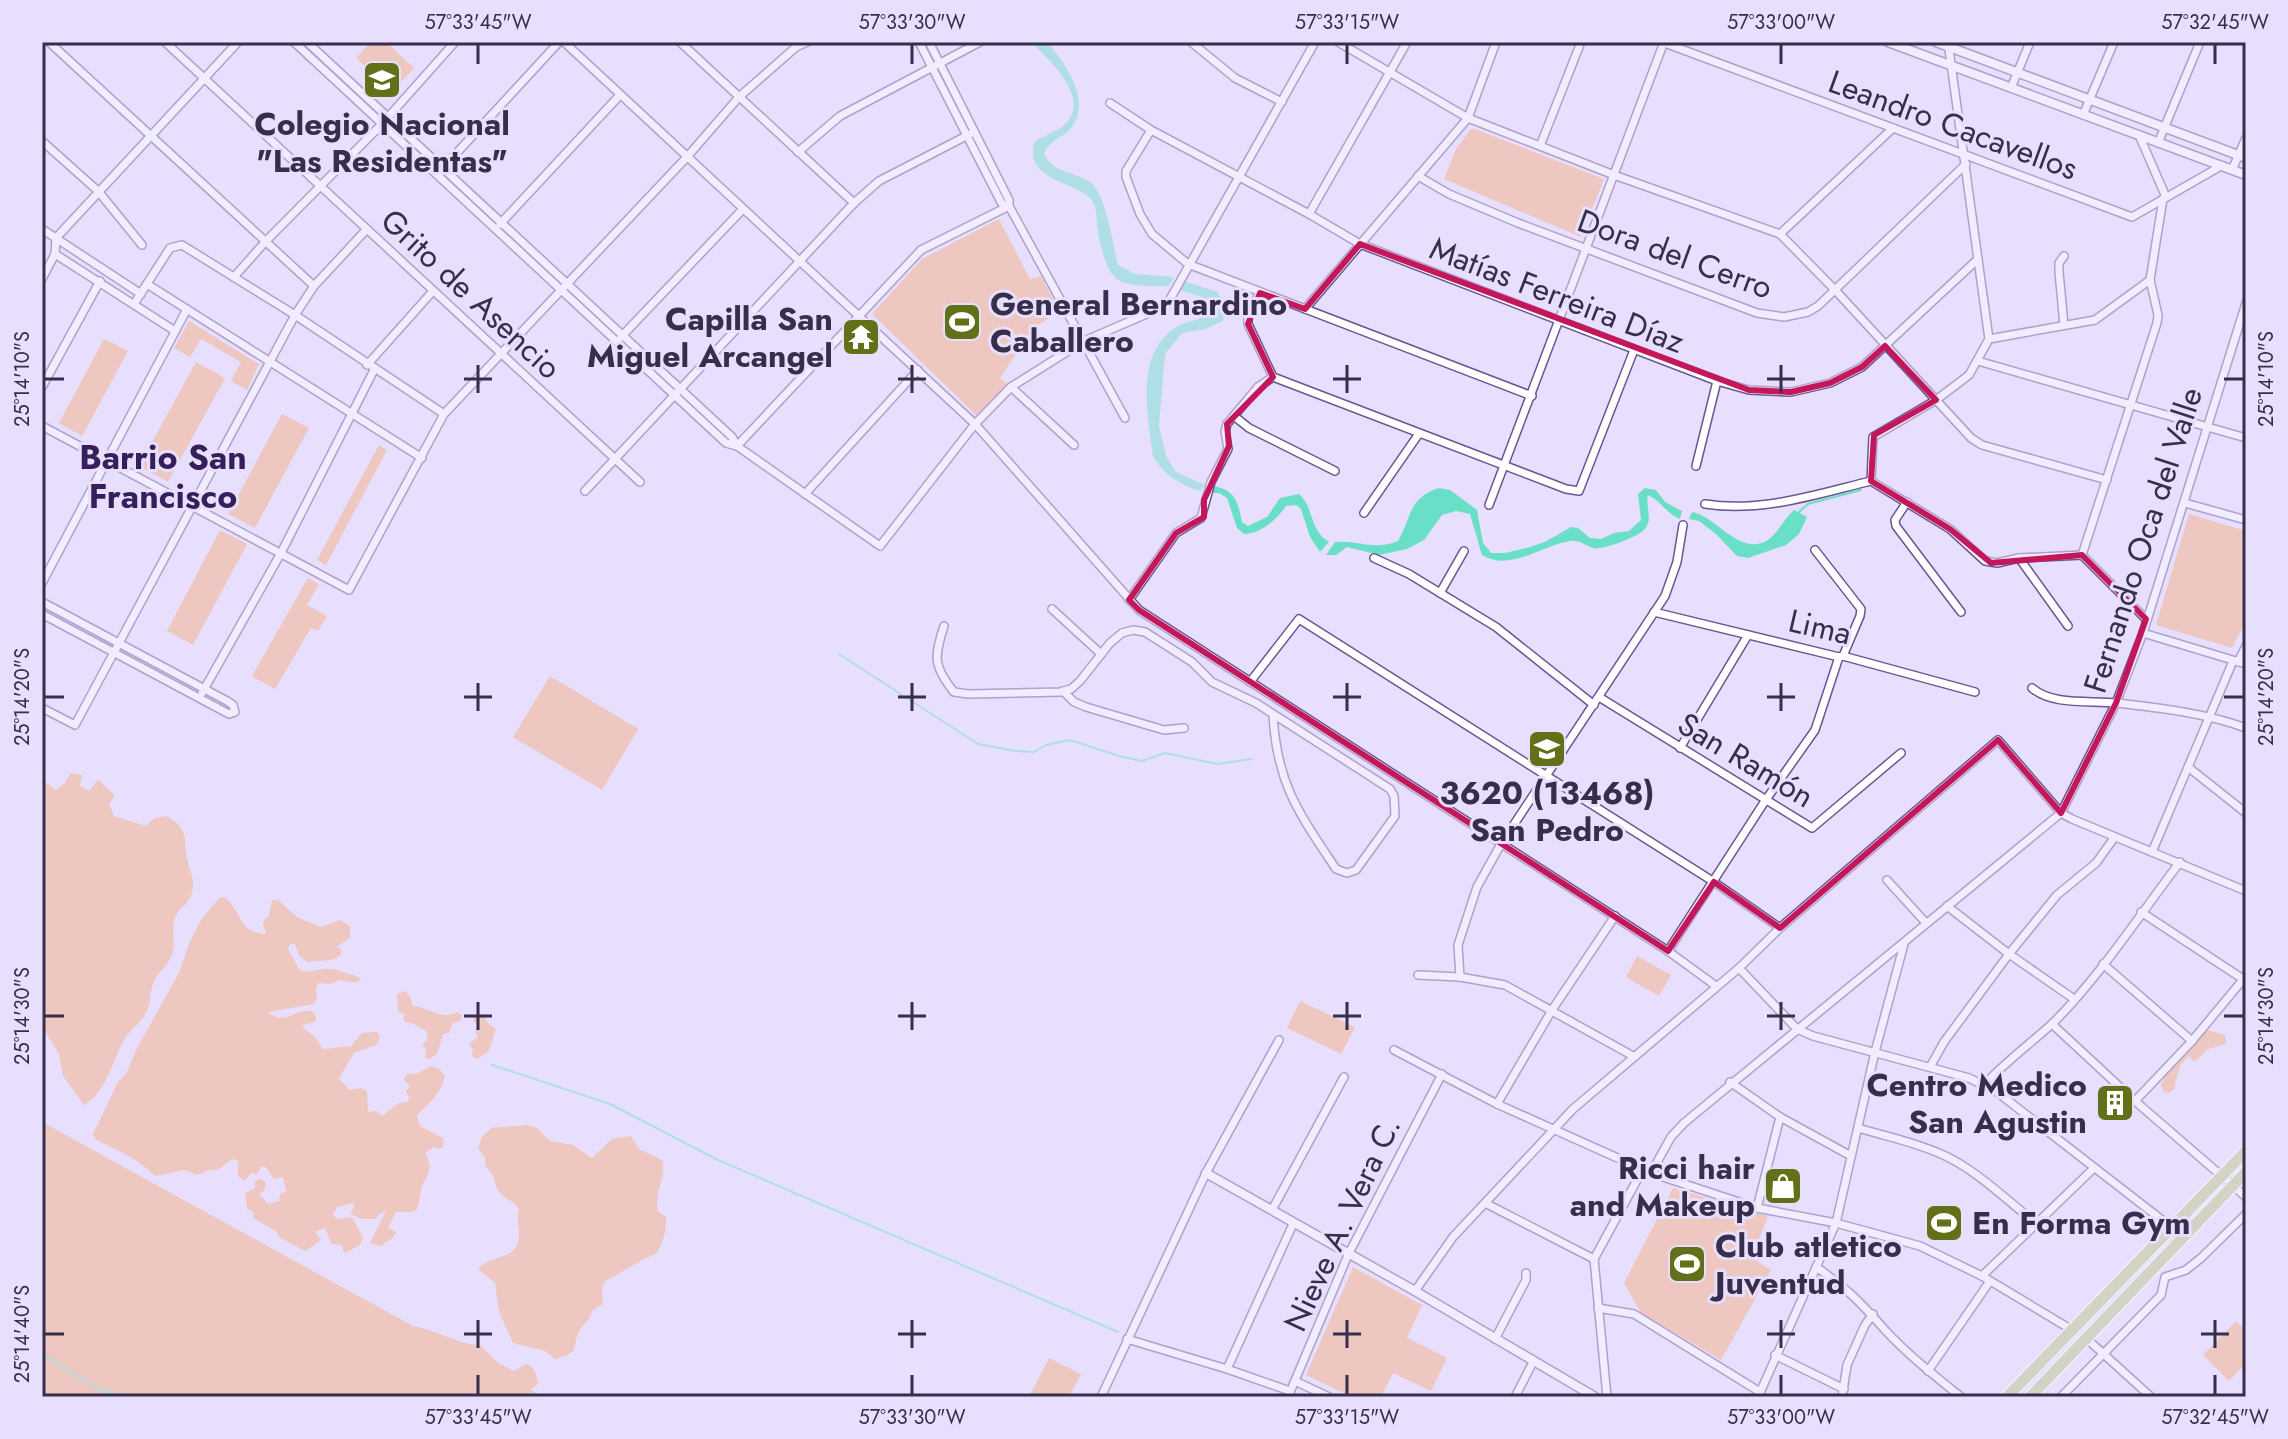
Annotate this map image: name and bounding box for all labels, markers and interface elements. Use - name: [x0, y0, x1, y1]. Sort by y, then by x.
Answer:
- text: 57°33'45"W: [425, 8, 532, 37]
- text: 57°33'30"W: [859, 8, 966, 37]
- text: 57°33'15"W: [1295, 8, 1399, 37]
- text: 57°33'00"W: [1727, 8, 1835, 37]
- text: 57°32'45"W: [2161, 8, 2269, 37]
- school or university icon: Colegio Nacional "Las Residentas": [361, 59, 403, 101]
- street label: Leandro Cacavellos: [1822, 59, 2084, 191]
- place label: Colegio Nacional "Las Residentas": [254, 101, 510, 184]
- street label: Dora del Cerro: [1571, 197, 1779, 311]
- street label: Grito de Asencio: [371, 198, 571, 390]
- street label: Matías Ferreira Díaz: [1423, 225, 1691, 365]
- place label: General Bernardino Caballero: [990, 281, 1287, 364]
- place label: Capilla San Miguel Arcangel: [587, 296, 833, 379]
- sports icon: General Bernardino Caballero: [941, 301, 983, 343]
- temple icon: Capilla San Miguel Arcangel: [840, 316, 882, 358]
- text: 25°14'10"S: [8, 331, 37, 427]
- text: 25°14'10"S: [2252, 331, 2281, 427]
- street label: Fernando Oca del Valle: [2072, 381, 2214, 699]
- district label: Barrio San Francisco: [79, 433, 247, 521]
- street label: Lima: [1784, 597, 1856, 657]
- text: 25°14'20"S: [8, 648, 37, 746]
- text: 25°14'20"S: [2252, 648, 2281, 746]
- street label: San Ramón: [1669, 701, 1823, 819]
- school or university icon: 3620 (13468) San Pedro: [1526, 728, 1568, 770]
- place label: 3620 (13468) San Pedro: [1440, 770, 1654, 853]
- text: 25°14'30"S: [8, 967, 37, 1065]
- text: 25°14'30"S: [2252, 967, 2281, 1065]
- place label: Centro Medico San Agustin: [1866, 1062, 2087, 1145]
- building icon: Centro Medico San Agustin: [2094, 1082, 2136, 1124]
- street label: Nieve A. Vera C.: [1272, 1109, 1412, 1339]
- place label: Ricci hair and Makeup: [1570, 1145, 1755, 1228]
- shop icon: Ricci hair and Makeup: [1762, 1165, 1804, 1207]
- place label: En Forma Gym: [1972, 1200, 2191, 1246]
- sports icon: En Forma Gym: [1923, 1202, 1965, 1244]
- place label: Club atletico Juventud: [1709, 1223, 1902, 1306]
- sports icon: Club atletico Juventud: [1666, 1243, 1708, 1285]
- text: 25°14'40"S: [8, 1285, 37, 1383]
- text: 57°33'45"W: [425, 1403, 532, 1432]
- text: 57°33'30"W: [859, 1403, 966, 1432]
- text: 57°33'15"W: [1295, 1403, 1399, 1432]
- text: 57°33'00"W: [1727, 1403, 1835, 1432]
- text: 57°32'45"W: [2161, 1403, 2269, 1432]

